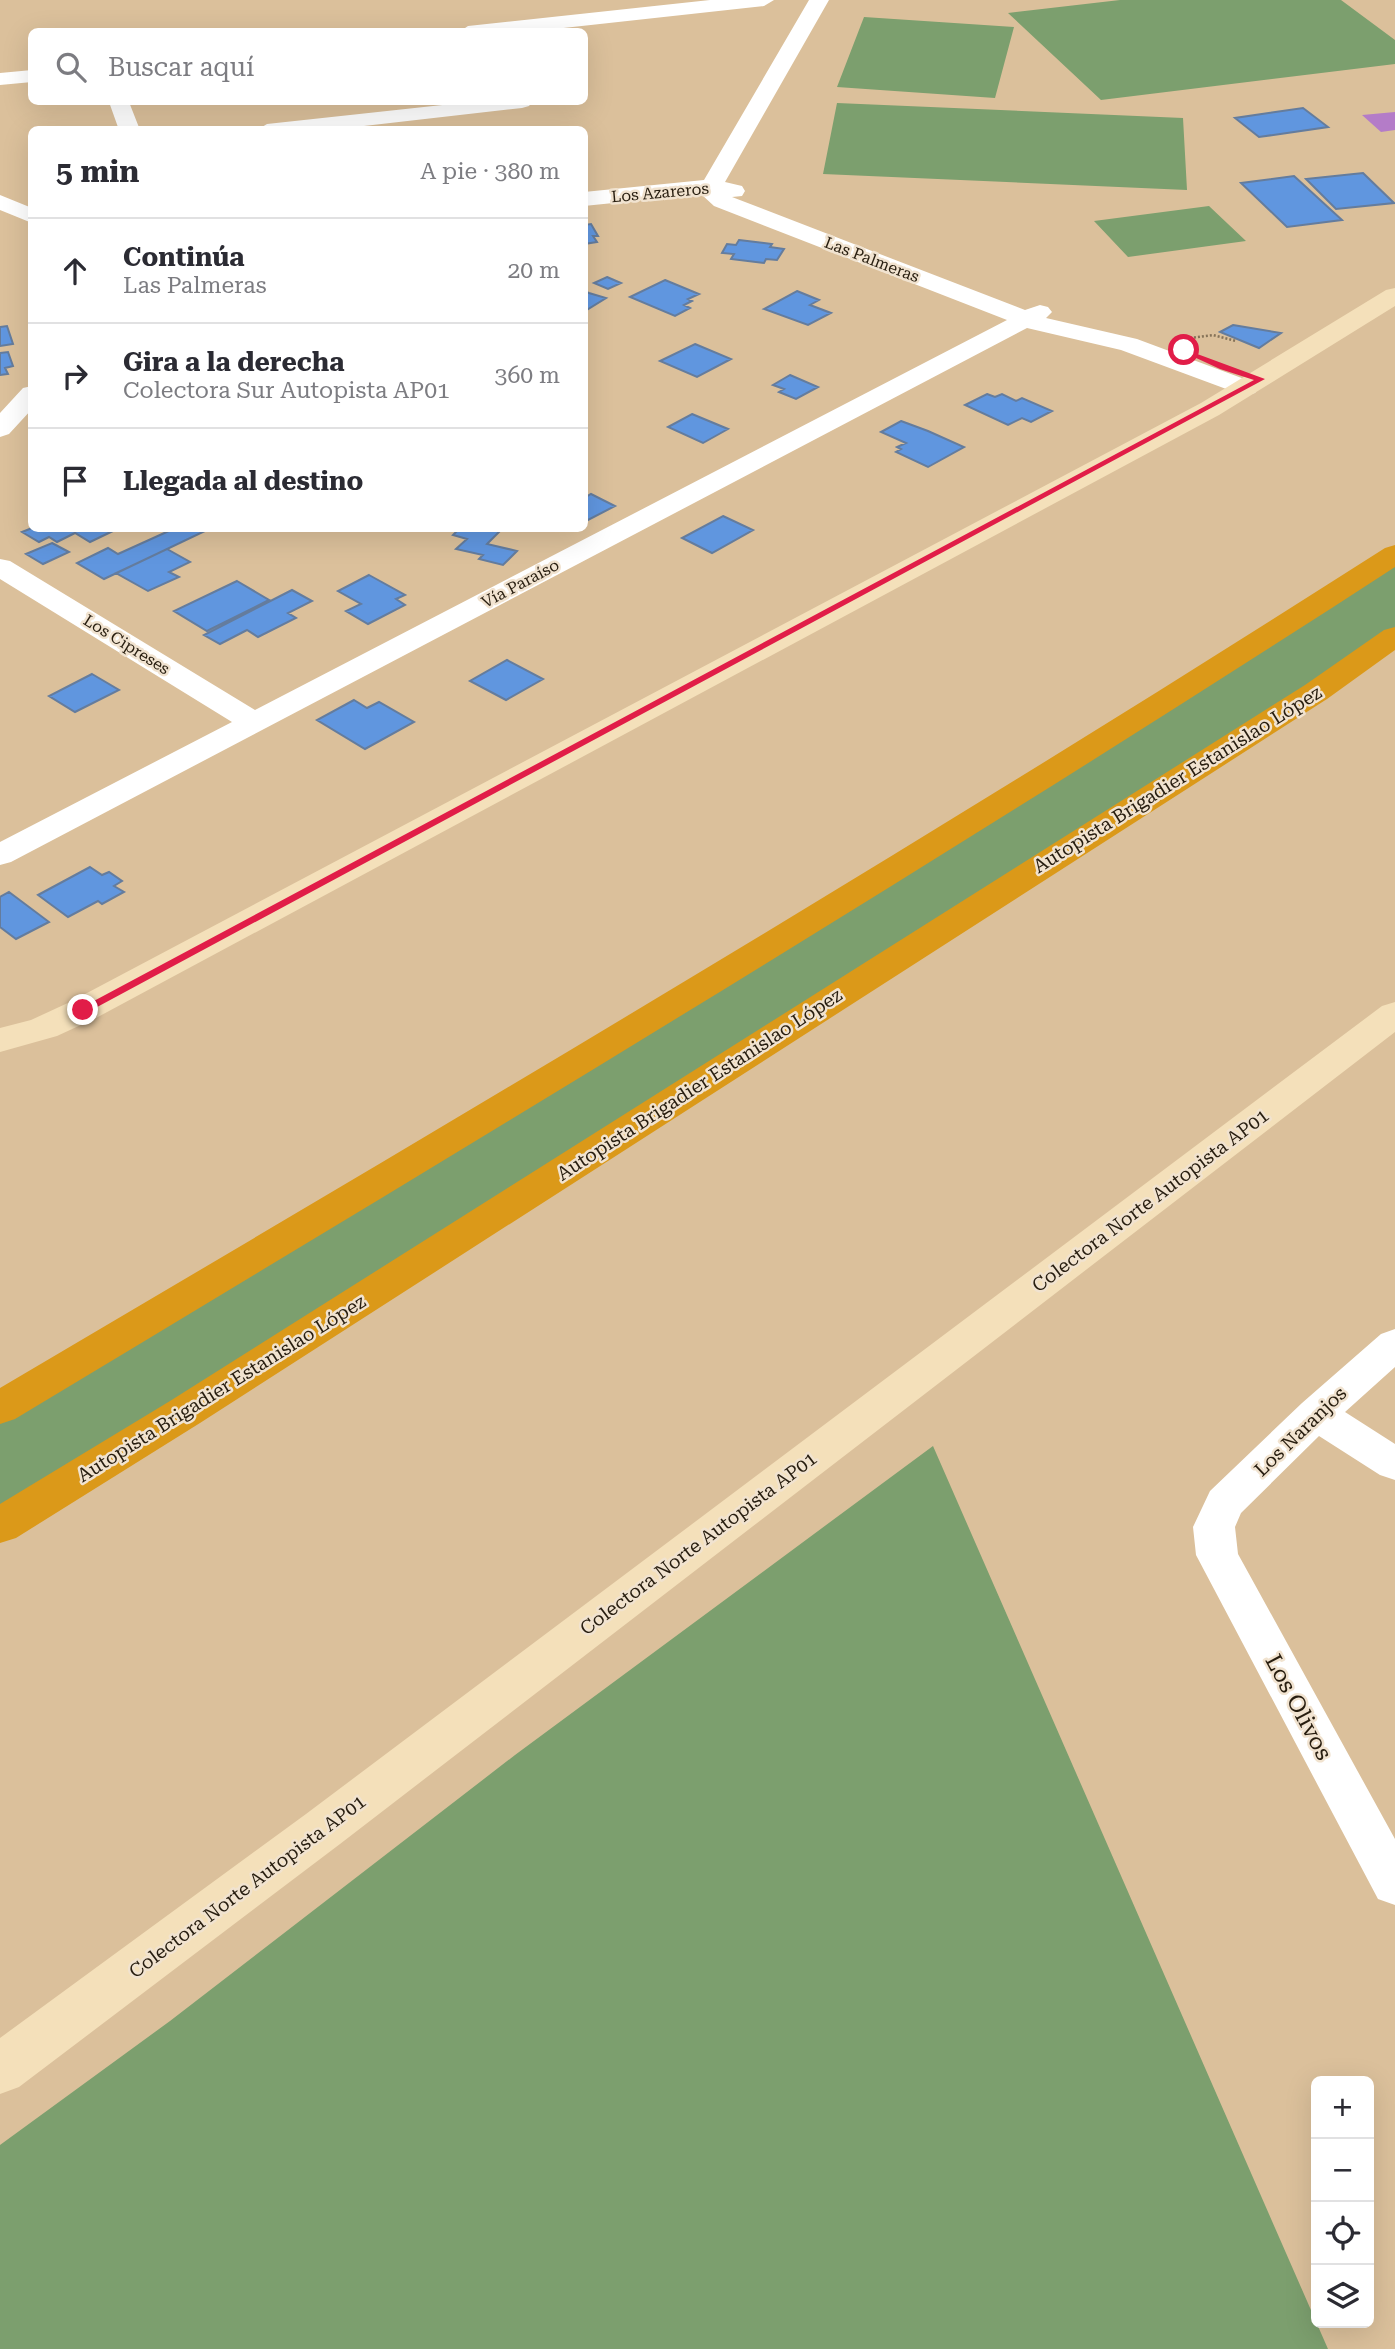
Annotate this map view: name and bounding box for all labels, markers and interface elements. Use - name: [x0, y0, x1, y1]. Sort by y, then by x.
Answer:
- search box: [28, 28, 588, 105]
- icon: search: [52, 48, 90, 86]
- text: Buscar aquí: [108, 52, 254, 82]
- text: 5 min: [56, 154, 139, 189]
- text: A pie · 380 m: [420, 158, 560, 185]
- street label: Los Azareros: [610, 179, 710, 206]
- street label: Las Palmeras: [822, 233, 922, 286]
- text: Continúa: [123, 242, 245, 272]
- icon: ahead: [56, 252, 94, 290]
- text: 20 m: [507, 257, 560, 284]
- text: Las Palmeras: [123, 272, 267, 299]
- route start: [1168, 334, 1199, 365]
- text: Gira a la derecha: [123, 347, 344, 377]
- icon: right: [56, 357, 94, 395]
- text: 360 m: [495, 362, 560, 389]
- text: Colectora Sur Autopista AP01: [123, 377, 450, 404]
- icon: arrive: [56, 462, 94, 500]
- text: Llegada al destino: [123, 466, 363, 496]
- street label: Vía Paraíso: [478, 555, 562, 612]
- street label: Los Cipreses: [80, 610, 174, 679]
- street label: Autopista Brigadier Estanislao López: [1029, 681, 1326, 878]
- street label: Autopista Brigadier Estanislao López: [552, 983, 846, 1185]
- route end: [67, 994, 98, 1025]
- street label: Colectora Norte Autopista AP01: [1027, 1104, 1273, 1297]
- street label: Autopista Brigadier Estanislao López: [73, 1290, 370, 1487]
- street label: Los Naranjos: [1250, 1382, 1351, 1481]
- street label: Colectora Norte Autopista AP01: [575, 1447, 821, 1640]
- street label: Los Olivos: [1259, 1650, 1338, 1765]
- street label: Colectora Norte Autopista AP01: [124, 1790, 370, 1983]
- map controls: [1311, 2076, 1374, 2328]
- button: +: [1311, 2076, 1374, 2139]
- button: −: [1311, 2139, 1374, 2202]
- button: locate: [1311, 2202, 1374, 2265]
- button: layers: [1311, 2265, 1374, 2328]

